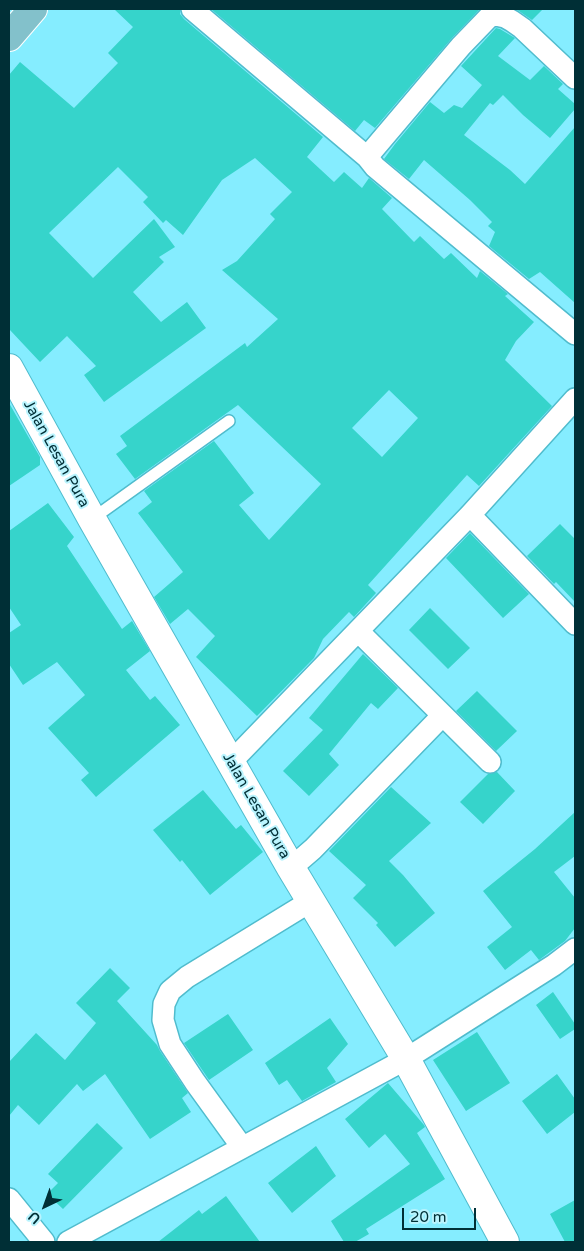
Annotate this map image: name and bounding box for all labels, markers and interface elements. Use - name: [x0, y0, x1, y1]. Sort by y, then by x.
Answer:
- street label: Jalan Lesan Pura: [19, 397, 93, 511]
- street label: Jalan Lesan Pura: [218, 750, 294, 862]
- north arrow: [20, 1181, 70, 1231]
- scale bar: [404, 1198, 478, 1230]
- text: U: [25, 1208, 44, 1227]
- text: 20 m: [410, 1208, 447, 1226]

